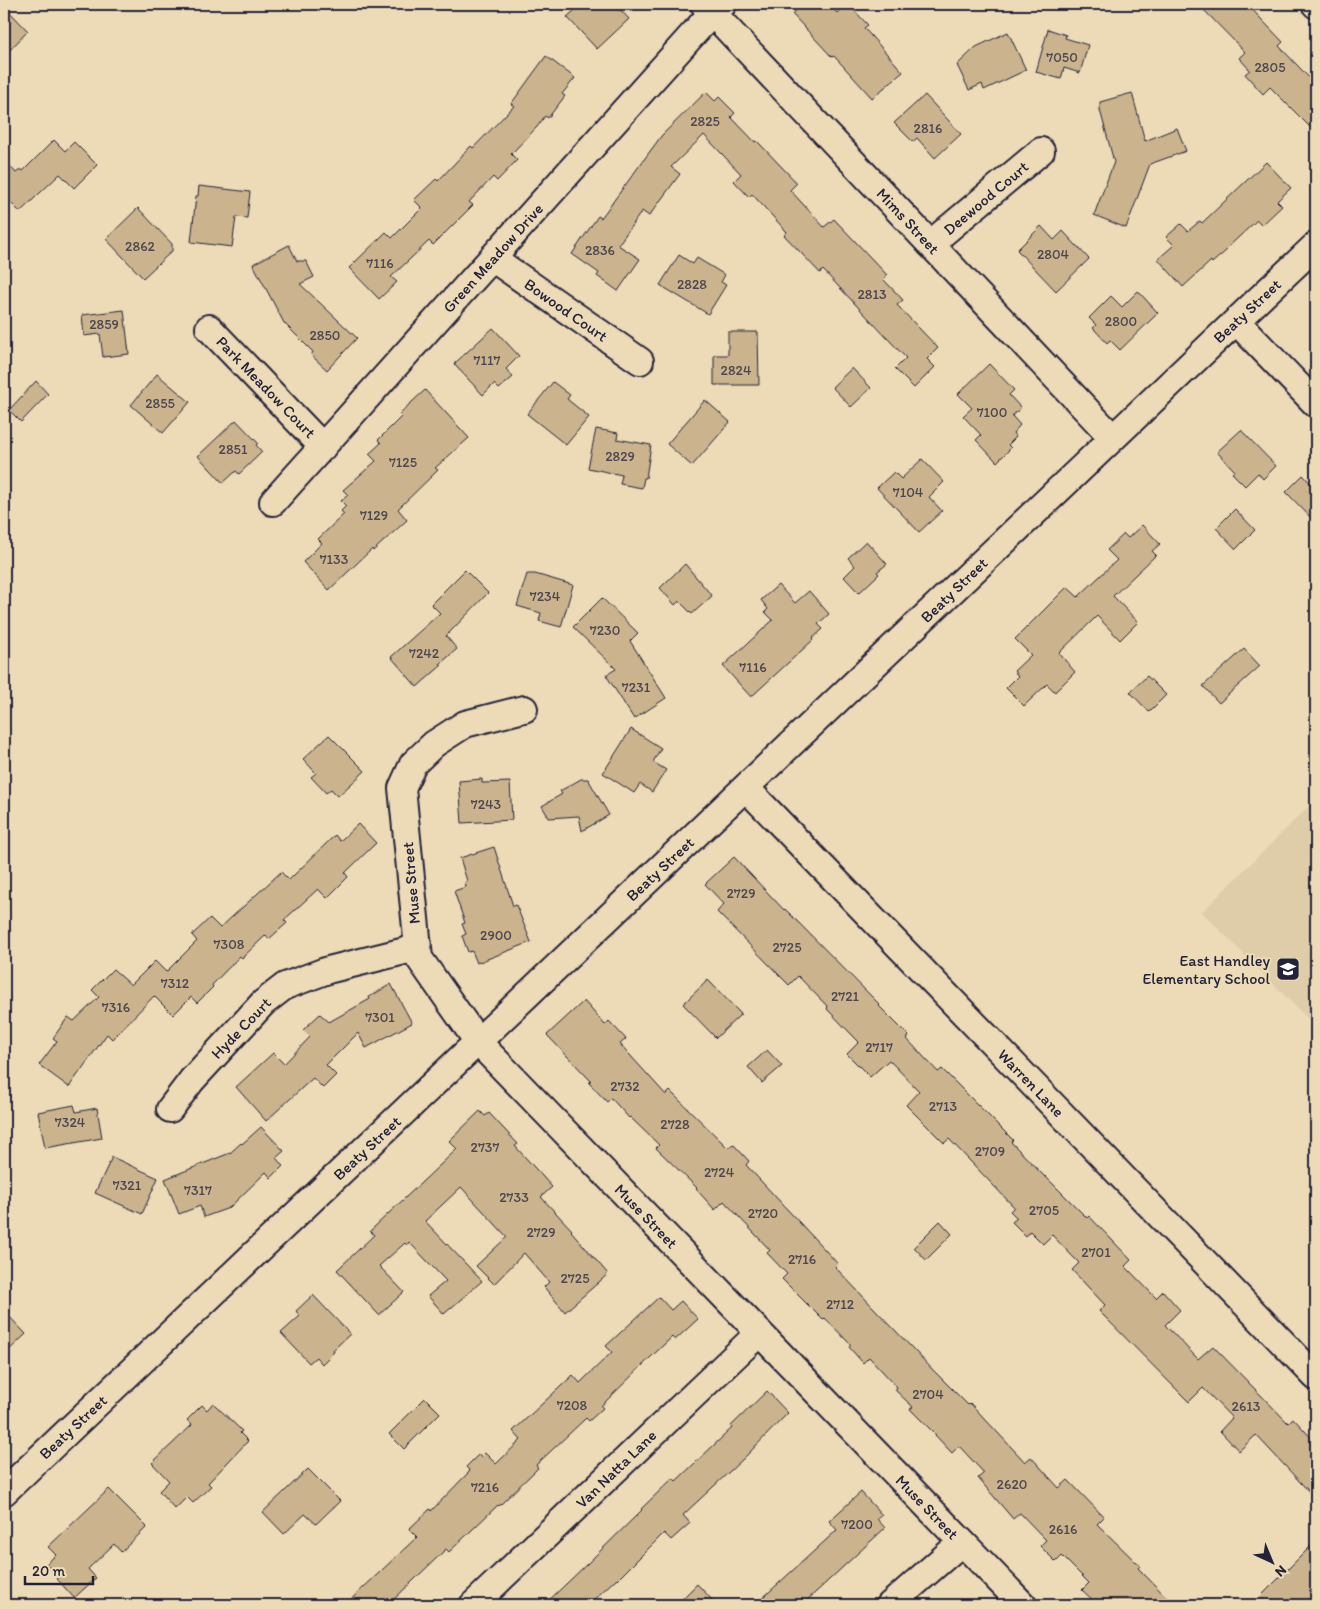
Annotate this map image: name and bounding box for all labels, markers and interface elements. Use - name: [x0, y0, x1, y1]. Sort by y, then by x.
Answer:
- house number: 7050: [1046, 49, 1078, 66]
- house number: 2805: [1254, 59, 1286, 76]
- house number: 2825: [690, 113, 720, 130]
- house number: 2816: [914, 120, 942, 137]
- street label: Deewood Court: [940, 157, 1032, 239]
- street label: Mims Street: [873, 184, 943, 258]
- street label: Green Meadow Drive: [439, 199, 547, 317]
- house number: 2862: [125, 238, 156, 255]
- house number: 2836: [585, 242, 615, 259]
- house number: 2804: [1037, 246, 1070, 263]
- house number: 7116: [366, 255, 394, 272]
- street label: Bowood Court: [521, 274, 611, 346]
- street label: Beaty Street: [1209, 275, 1285, 347]
- house number: 2828: [677, 276, 707, 293]
- house number: 2813: [857, 286, 887, 303]
- house number: 2800: [1105, 313, 1137, 330]
- house number: 2859: [89, 316, 119, 333]
- house number: 2850: [309, 327, 341, 344]
- street label: Park Meadow Court: [212, 332, 320, 442]
- house number: 7117: [474, 352, 500, 369]
- house number: 2824: [721, 362, 752, 379]
- house number: 2855: [145, 395, 175, 412]
- house number: 7100: [977, 404, 1007, 421]
- house number: 2851: [219, 441, 248, 458]
- house number: 2829: [605, 448, 635, 465]
- house number: 7125: [389, 454, 417, 471]
- house number: 7104: [893, 484, 924, 501]
- house number: 7129: [360, 507, 388, 524]
- house number: 7133: [320, 551, 349, 568]
- street label: Beaty Street: [917, 553, 991, 627]
- house number: 7234: [530, 588, 561, 605]
- house number: 7230: [590, 622, 620, 639]
- house number: 7242: [409, 645, 440, 662]
- house number: 7116: [739, 659, 767, 676]
- house number: 7231: [622, 679, 651, 696]
- house number: 7243: [471, 796, 502, 813]
- street label: Beaty Street: [622, 833, 698, 905]
- street label: Muse Street: [398, 841, 424, 925]
- house number: 2729: [727, 885, 756, 902]
- house number: 2900: [480, 927, 512, 944]
- house number: 7308: [214, 936, 245, 953]
- house number: 2725: [772, 939, 802, 956]
- place label: East Handley Elementary School: [1142, 951, 1270, 988]
- school or university icon: East Handley Elementary School: [1275, 956, 1301, 982]
- house number: 7312: [161, 975, 190, 992]
- house number: 2721: [831, 988, 860, 1005]
- street label: Hyde Court: [207, 993, 275, 1063]
- house number: 7316: [102, 999, 130, 1016]
- house number: 7301: [365, 1009, 395, 1026]
- house number: 2717: [865, 1039, 893, 1056]
- street label: Warren Lane: [994, 1045, 1068, 1121]
- house number: 2732: [610, 1078, 640, 1095]
- house number: 2713: [929, 1098, 958, 1115]
- street label: Beaty Street: [329, 1112, 405, 1184]
- house number: 7324: [55, 1114, 86, 1131]
- house number: 2728: [660, 1116, 690, 1133]
- house number: 2737: [471, 1139, 499, 1156]
- house number: 2709: [975, 1143, 1005, 1160]
- house number: 2724: [704, 1164, 735, 1181]
- house number: 7321: [113, 1177, 142, 1194]
- street label: Muse Street: [611, 1180, 681, 1252]
- house number: 7317: [184, 1182, 212, 1199]
- house number: 2733: [499, 1189, 529, 1206]
- house number: 2705: [1029, 1202, 1059, 1219]
- house number: 2720: [748, 1205, 778, 1222]
- house number: 2729: [527, 1224, 556, 1241]
- house number: 2701: [1081, 1244, 1111, 1261]
- house number: 2716: [788, 1251, 816, 1268]
- house number: 2725: [560, 1270, 590, 1287]
- house number: 2712: [826, 1296, 855, 1313]
- house number: 2704: [912, 1386, 944, 1403]
- street label: Beaty Street: [35, 1391, 111, 1463]
- house number: 7208: [557, 1397, 588, 1414]
- house number: 2613: [1232, 1398, 1261, 1415]
- street label: Van Natta Lane: [572, 1426, 660, 1512]
- street label: Muse Street: [892, 1471, 962, 1543]
- house number: 2620: [997, 1476, 1027, 1493]
- house number: 7216: [471, 1479, 499, 1496]
- house number: 7200: [841, 1516, 873, 1533]
- house number: 2616: [1049, 1521, 1077, 1538]
- north arrow: [1248, 1536, 1298, 1586]
- scale bar: [25, 1554, 92, 1586]
- text: 20 m: [32, 1562, 66, 1580]
- text: N: [1271, 1562, 1290, 1580]

